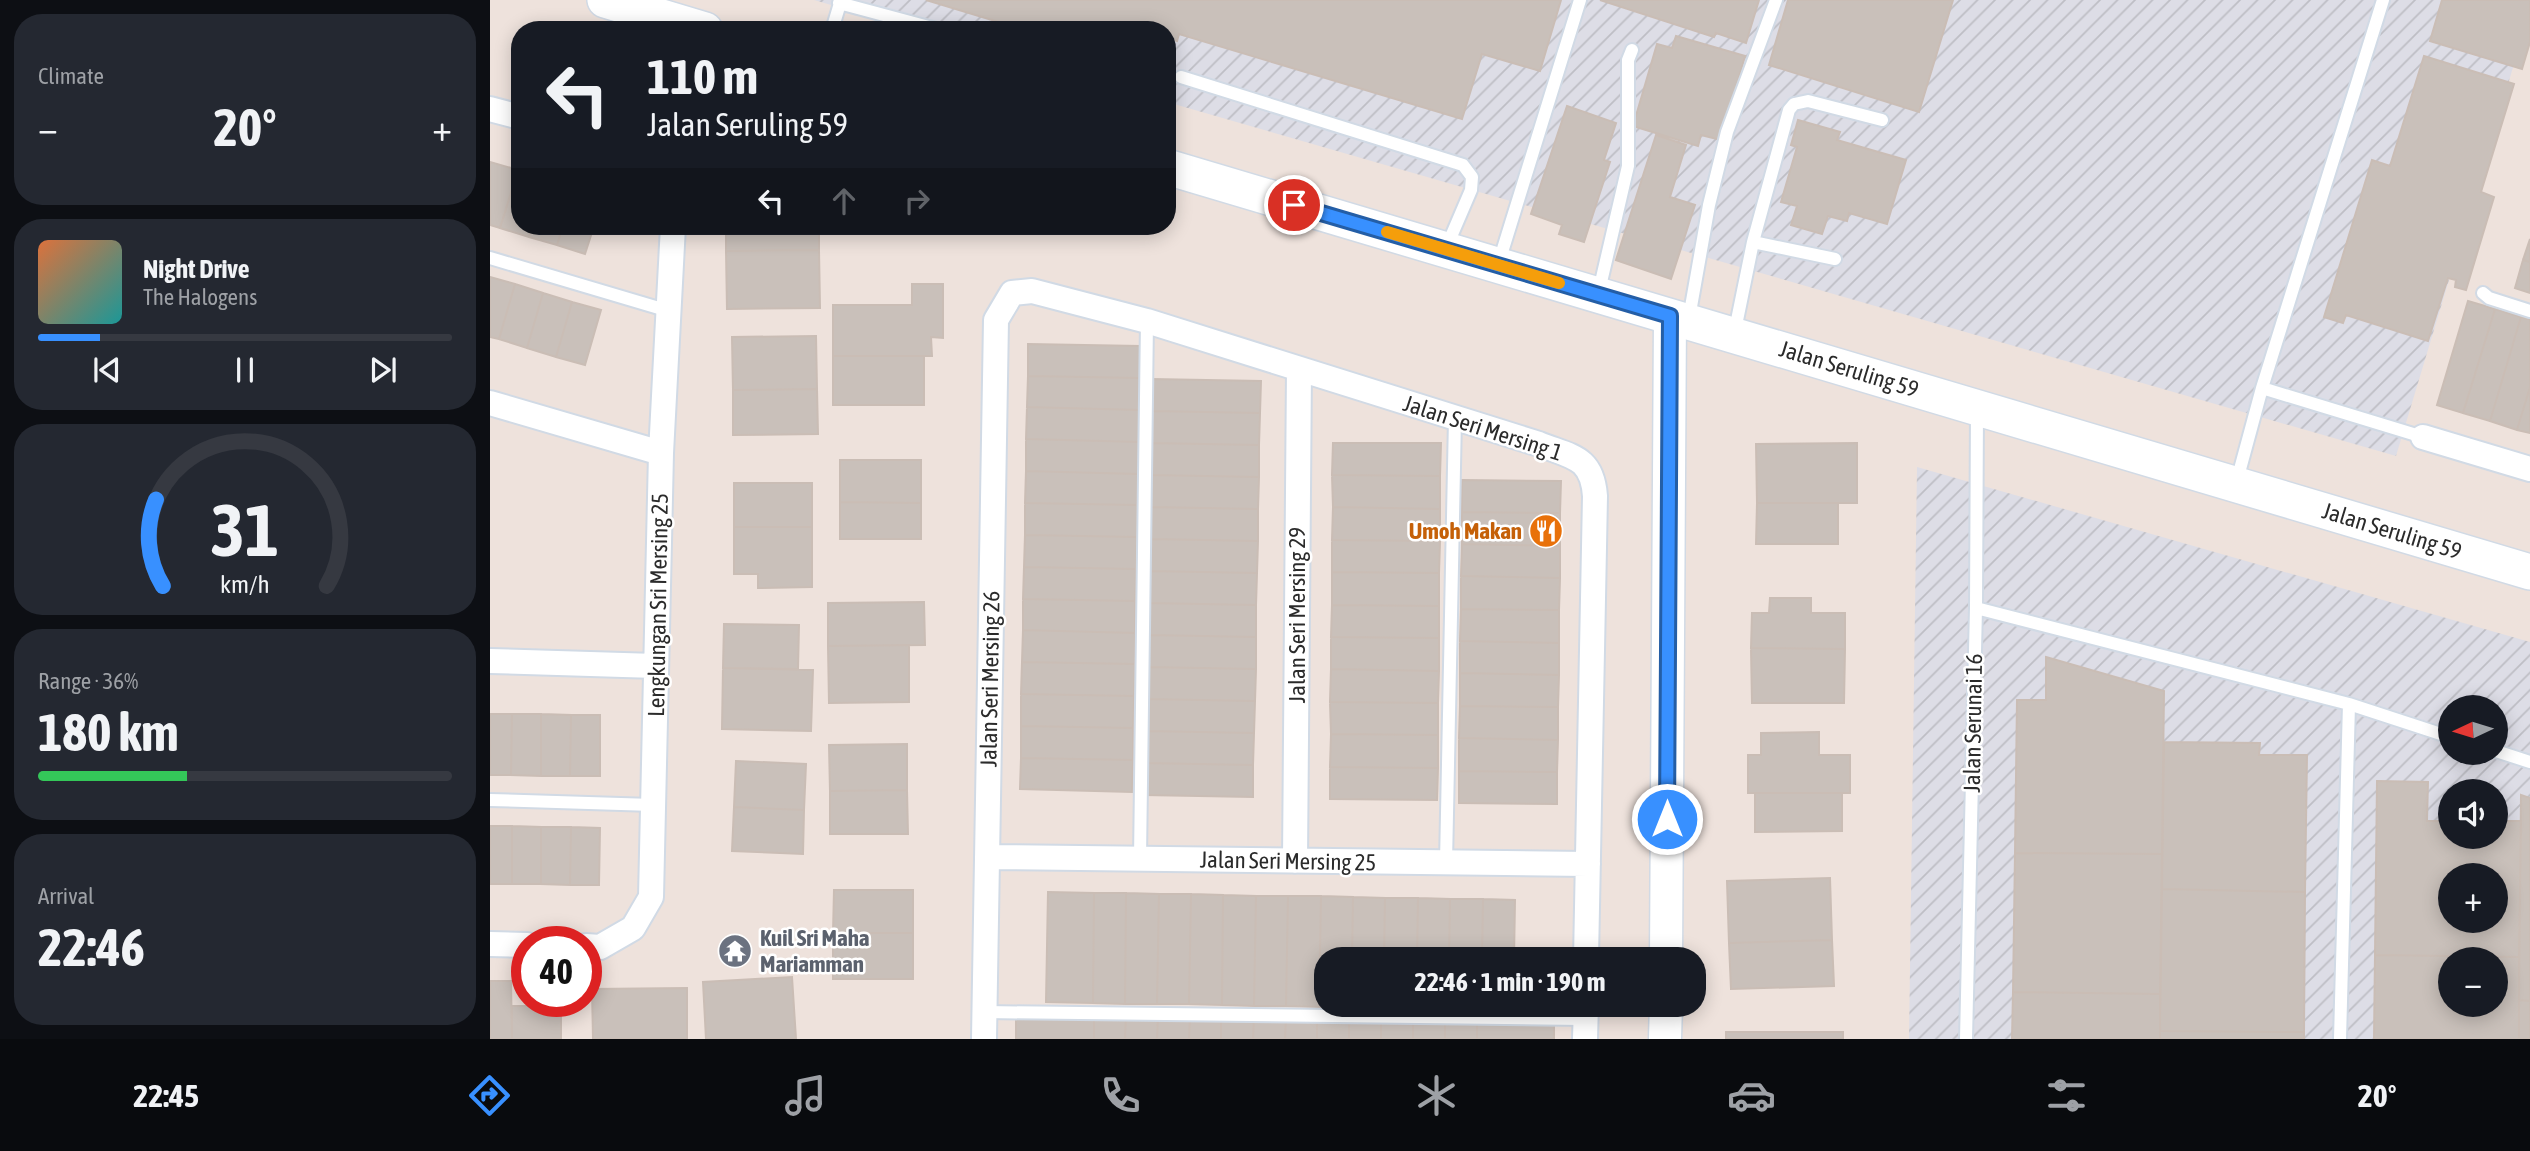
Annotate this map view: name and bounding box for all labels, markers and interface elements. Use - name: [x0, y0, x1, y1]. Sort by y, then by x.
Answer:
- text: 110 m: [647, 48, 758, 104]
- icon: left: [532, 49, 623, 140]
- text: Climate: [38, 63, 104, 89]
- text: 20°: [213, 97, 277, 157]
- text: −: [38, 106, 58, 149]
- text: +: [432, 106, 452, 149]
- text: Jalan Seruling 59: [647, 106, 848, 143]
- pin: [1264, 175, 1324, 235]
- icon: left: [752, 182, 790, 220]
- icon: ahead: [825, 182, 863, 220]
- icon: right: [898, 182, 936, 220]
- icon: arrive: [1275, 186, 1313, 224]
- text: Night Drive: [143, 254, 250, 284]
- text: The Halogens: [143, 284, 257, 310]
- street label: Jalan Seruling 59: [1776, 335, 1922, 403]
- icon: previous: [88, 351, 126, 389]
- icon: pause: [226, 351, 264, 389]
- icon: next: [364, 351, 402, 389]
- street label: Jalan Seri Mersing 1: [1400, 390, 1566, 466]
- text: 31: [211, 488, 279, 571]
- street label: Lengkungan Sri Mersing 25: [643, 493, 673, 717]
- street label: Jalan Seruling 59: [2319, 497, 2465, 565]
- restaurant icon: Umoh Makan: [1527, 512, 1565, 550]
- place label: Umoh Makan: [1409, 518, 1522, 544]
- street label: Jalan Seri Mersing 29: [1284, 527, 1310, 703]
- text: km/h: [220, 569, 270, 597]
- street label: Jalan Seri Mersing 26: [975, 591, 1005, 767]
- street label: Jalan Serunai 16: [1959, 653, 1987, 793]
- text: Range · 36%: [38, 668, 138, 694]
- north arrow: [2438, 695, 2508, 765]
- map controls: [2438, 695, 2508, 1017]
- text: 180 km: [38, 702, 179, 762]
- button: sound: [2438, 779, 2508, 849]
- position arrow: [1630, 782, 1704, 856]
- street label: Jalan Seri Mersing 25: [1200, 846, 1376, 876]
- button: +: [2438, 863, 2508, 933]
- text: Arrival: [38, 883, 94, 909]
- text: 22:46: [38, 917, 145, 977]
- place label: Kuil Sri Maha Mariamman: [760, 925, 870, 977]
- speed limit sign: 40: [511, 926, 602, 1017]
- temple icon: Kuil Sri Maha Mariamman: [716, 932, 754, 970]
- button: −: [2438, 947, 2508, 1017]
- text: 22:46 · 1 min · 190 m: [1415, 967, 1605, 997]
- icon: directions: [465, 1071, 514, 1120]
- icon: music: [781, 1071, 830, 1120]
- icon: phone: [1096, 1071, 1145, 1120]
- icon: climate: [1412, 1071, 1461, 1120]
- icon: car: [1727, 1071, 1776, 1120]
- icon: filters: [2042, 1071, 2091, 1120]
- text: 22:45: [133, 1077, 199, 1114]
- text: 20°: [2358, 1077, 2397, 1114]

